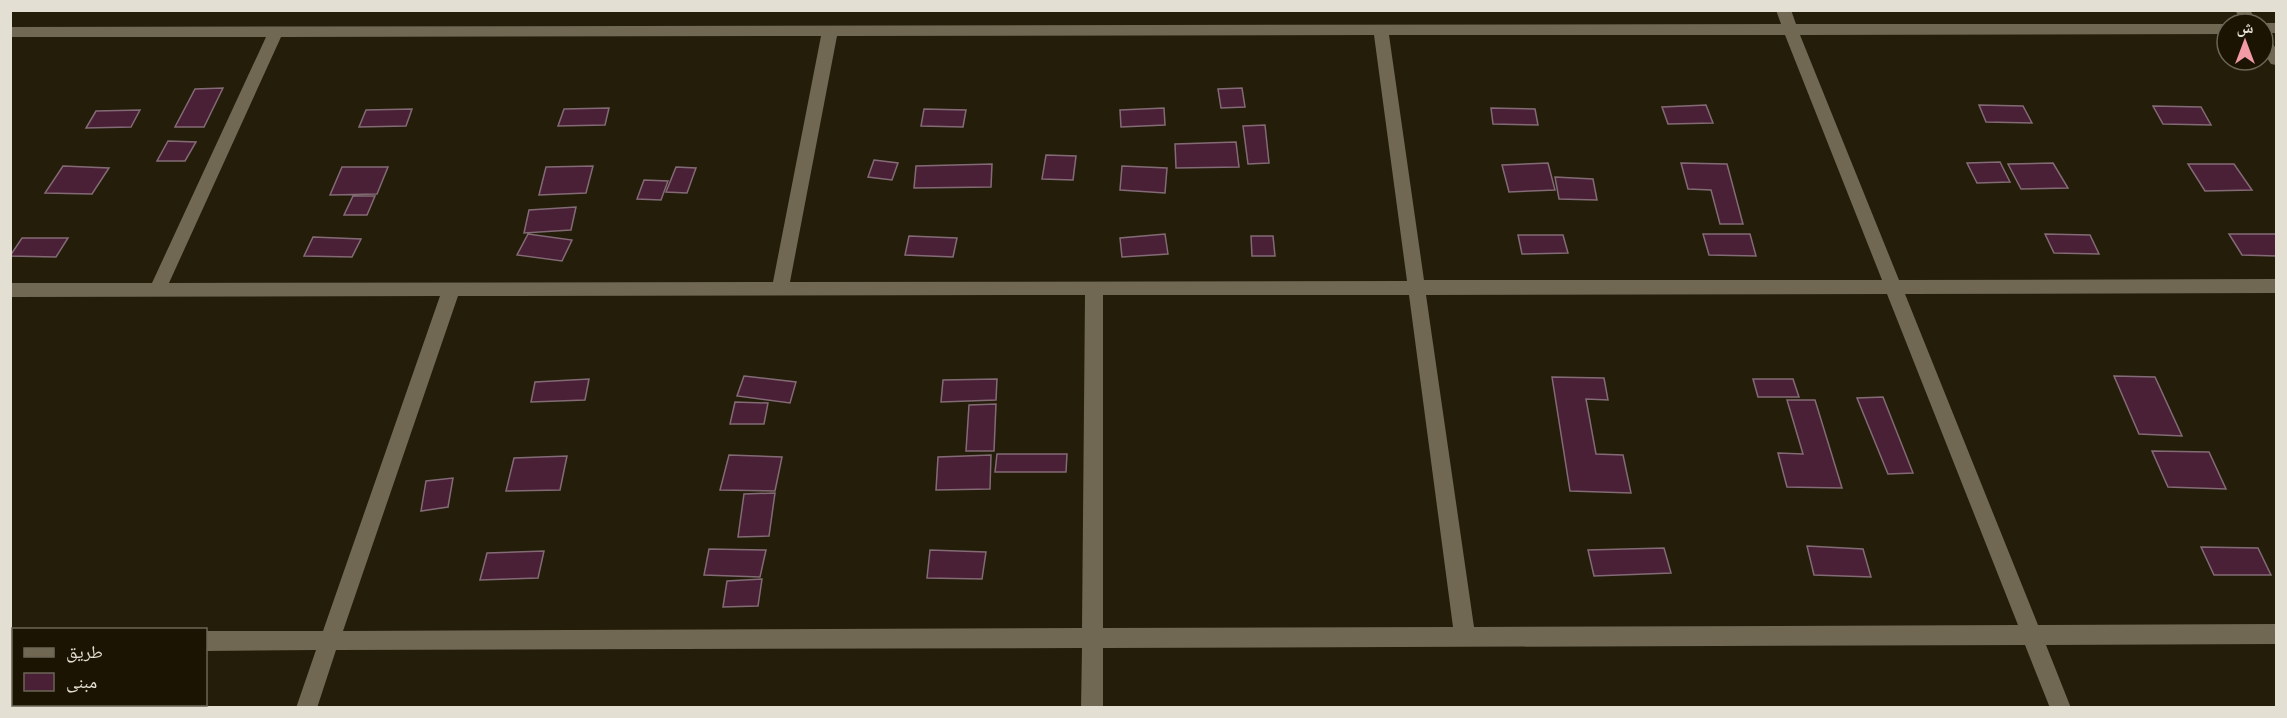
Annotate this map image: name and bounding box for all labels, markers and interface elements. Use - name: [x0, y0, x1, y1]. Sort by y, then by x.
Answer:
- north arrow: [2215, 12, 2275, 72]
- text: ش: [2237, 17, 2254, 37]
- legend: [12, 628, 207, 706]
- text: طريق: [66, 640, 103, 663]
- text: مبنى: [66, 670, 97, 693]

